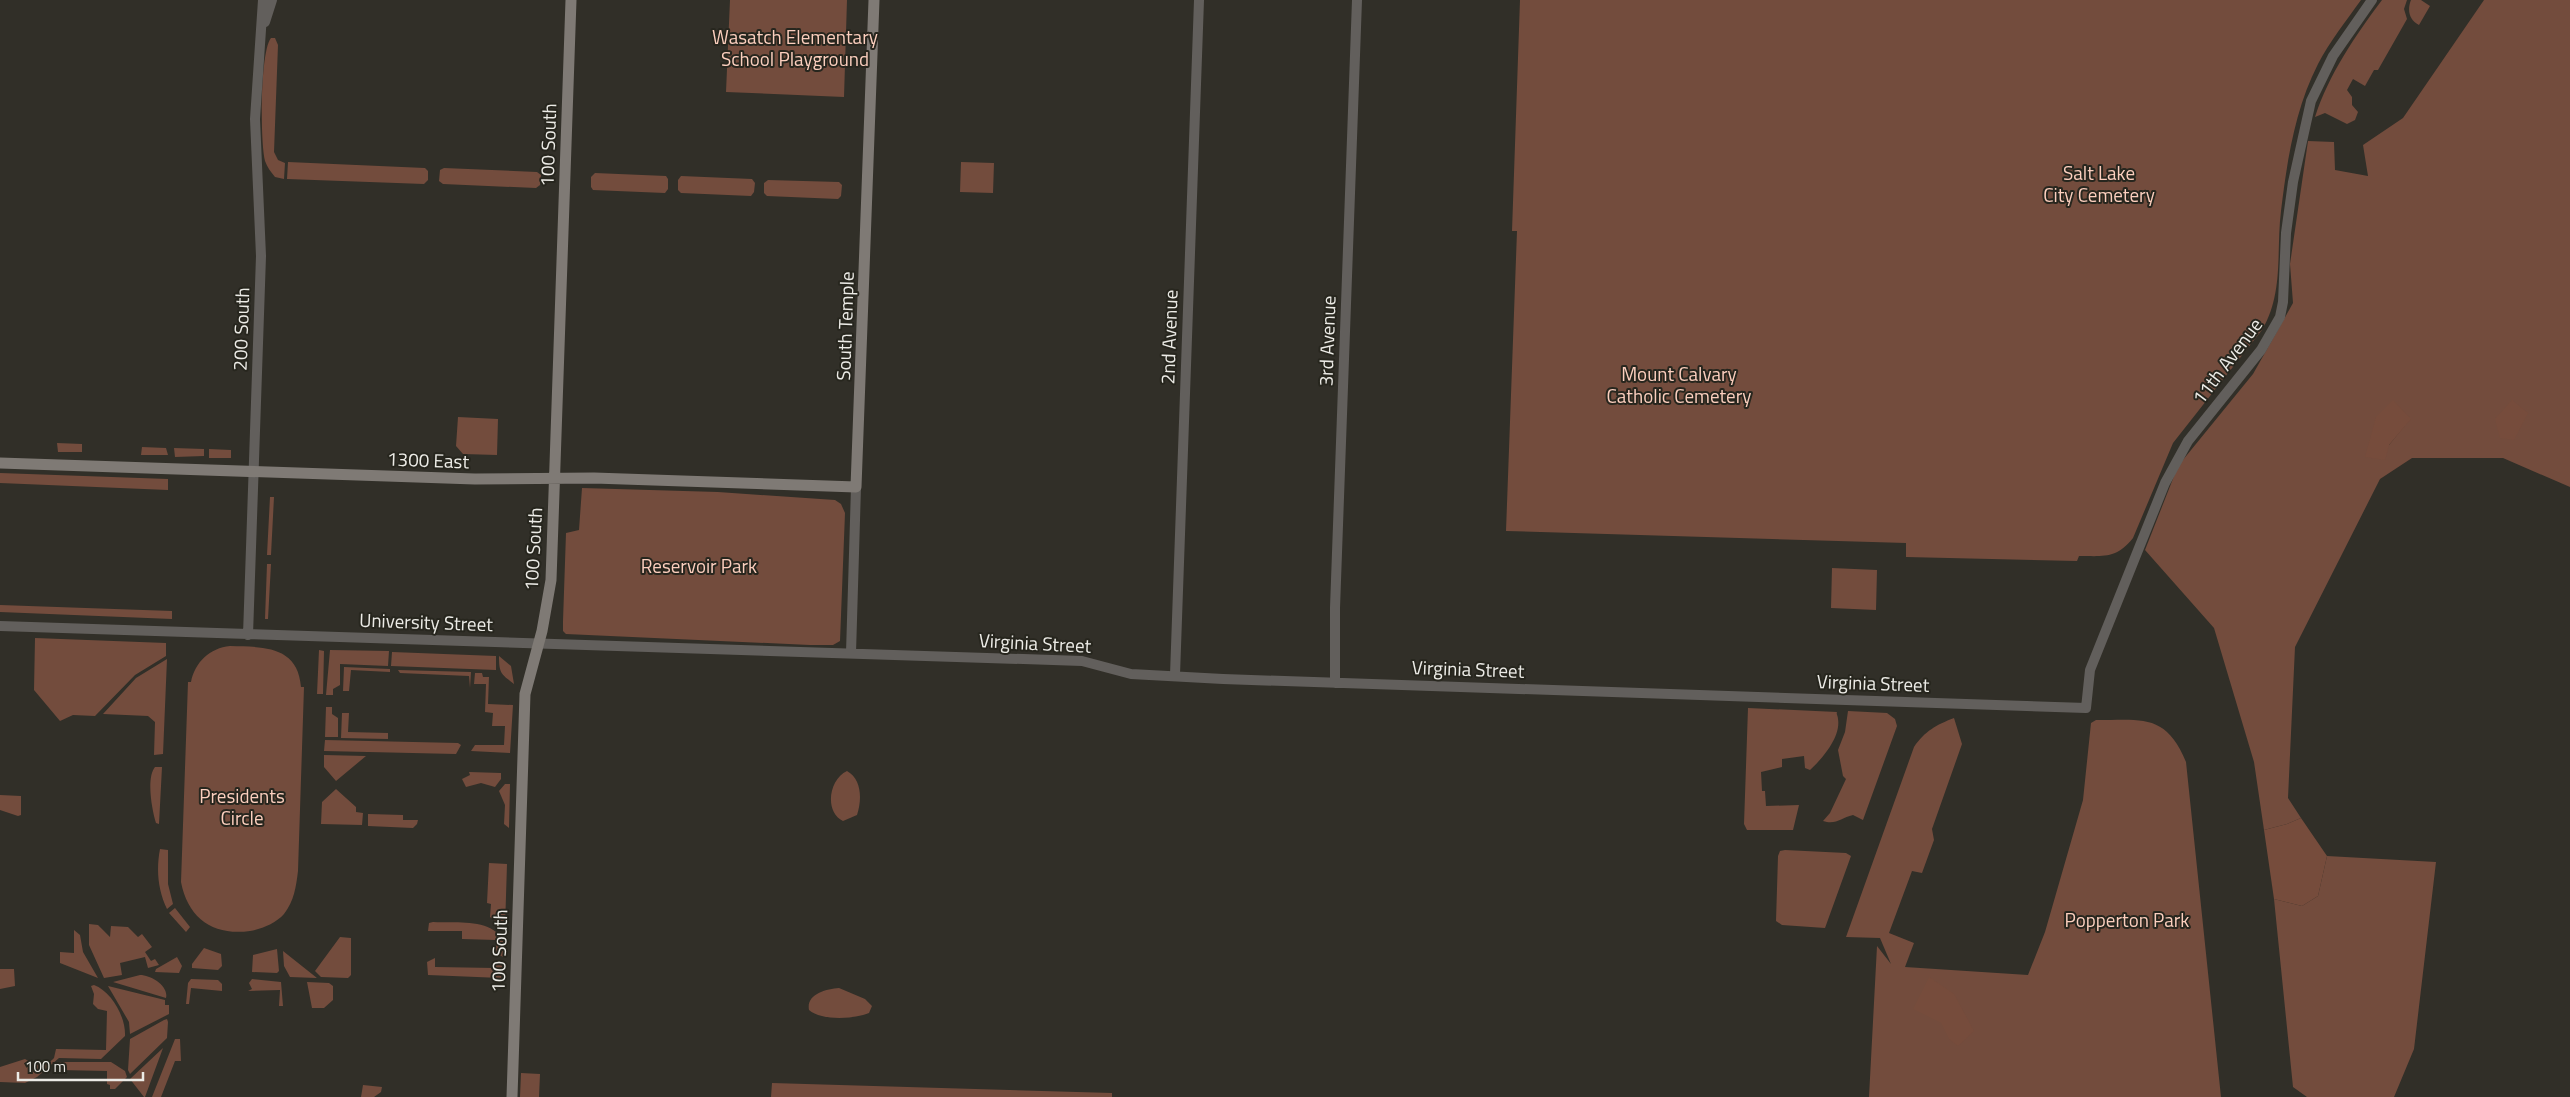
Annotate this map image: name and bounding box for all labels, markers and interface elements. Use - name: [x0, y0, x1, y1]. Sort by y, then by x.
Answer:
- park label: Wasatch Elementary School Playground: [712, 22, 878, 73]
- street label: 100 South: [532, 103, 563, 187]
- park label: Salt Lake City Cemetery: [2043, 158, 2155, 209]
- street label: South Temple: [828, 271, 861, 381]
- street label: 200 South: [225, 287, 256, 371]
- street label: 2nd Avenue: [1152, 289, 1185, 385]
- street label: 3rd Avenue: [1310, 295, 1343, 387]
- street label: 11th Avenue: [2184, 311, 2269, 410]
- park label: Mount Calvary Catholic Cemetery: [1607, 359, 1751, 410]
- street label: 1300 East: [386, 444, 470, 475]
- street label: 100 South: [516, 507, 549, 591]
- park label: Reservoir Park: [641, 551, 757, 580]
- street label: University Street: [359, 605, 494, 638]
- street label: Virginia Street: [978, 625, 1092, 660]
- street label: Virginia Street: [1411, 652, 1525, 685]
- street label: Virginia Street: [1816, 666, 1930, 699]
- park label: Presidents Circle: [199, 781, 285, 832]
- park label: Popperton Park: [2065, 905, 2189, 934]
- street label: 100 South: [483, 909, 514, 993]
- scale bar: [18, 1050, 142, 1082]
- text: 100 m: [25, 1055, 66, 1078]

